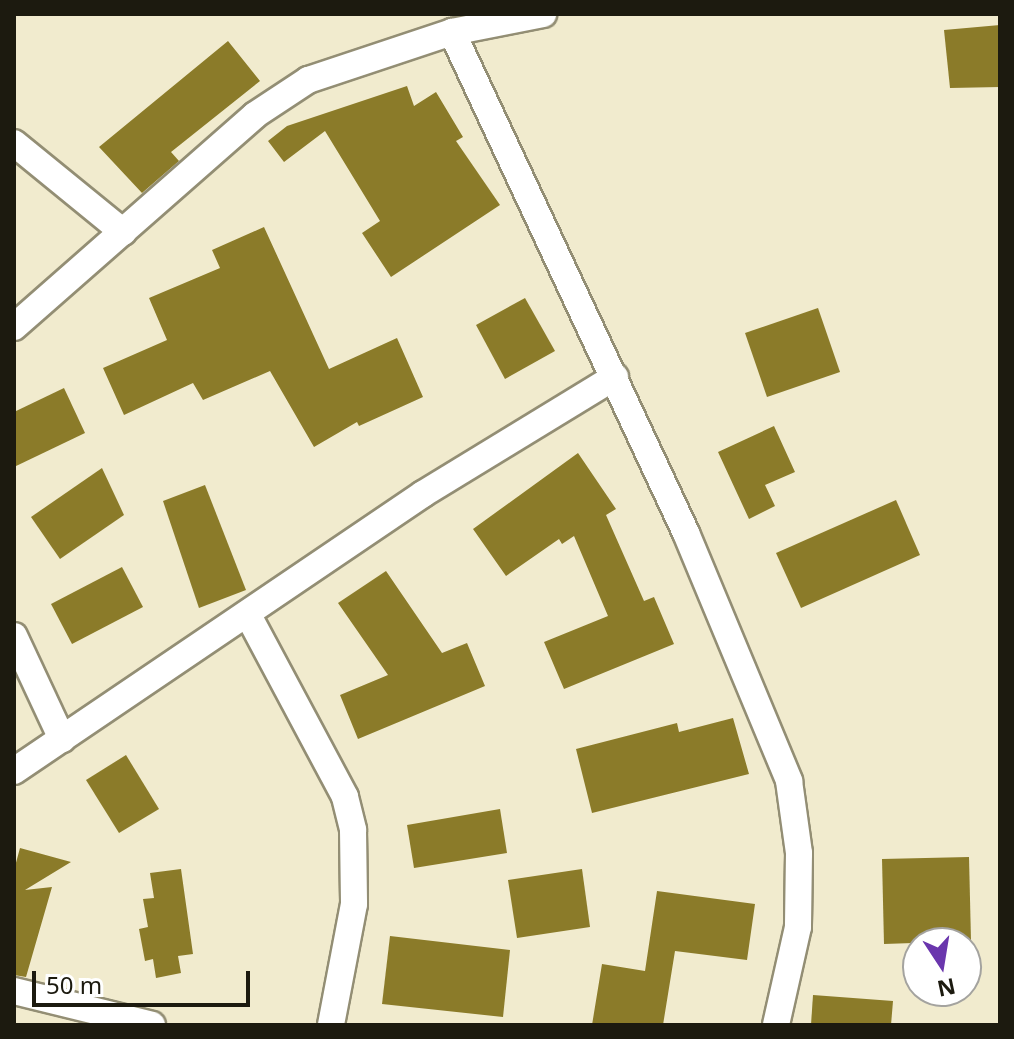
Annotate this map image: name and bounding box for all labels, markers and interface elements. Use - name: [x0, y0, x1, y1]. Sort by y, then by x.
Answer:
- north arrow: [902, 927, 982, 1007]
- scale bar: [36, 955, 254, 1005]
- text: 50 m: [46, 968, 102, 1001]
- text: N: [935, 972, 958, 1005]

